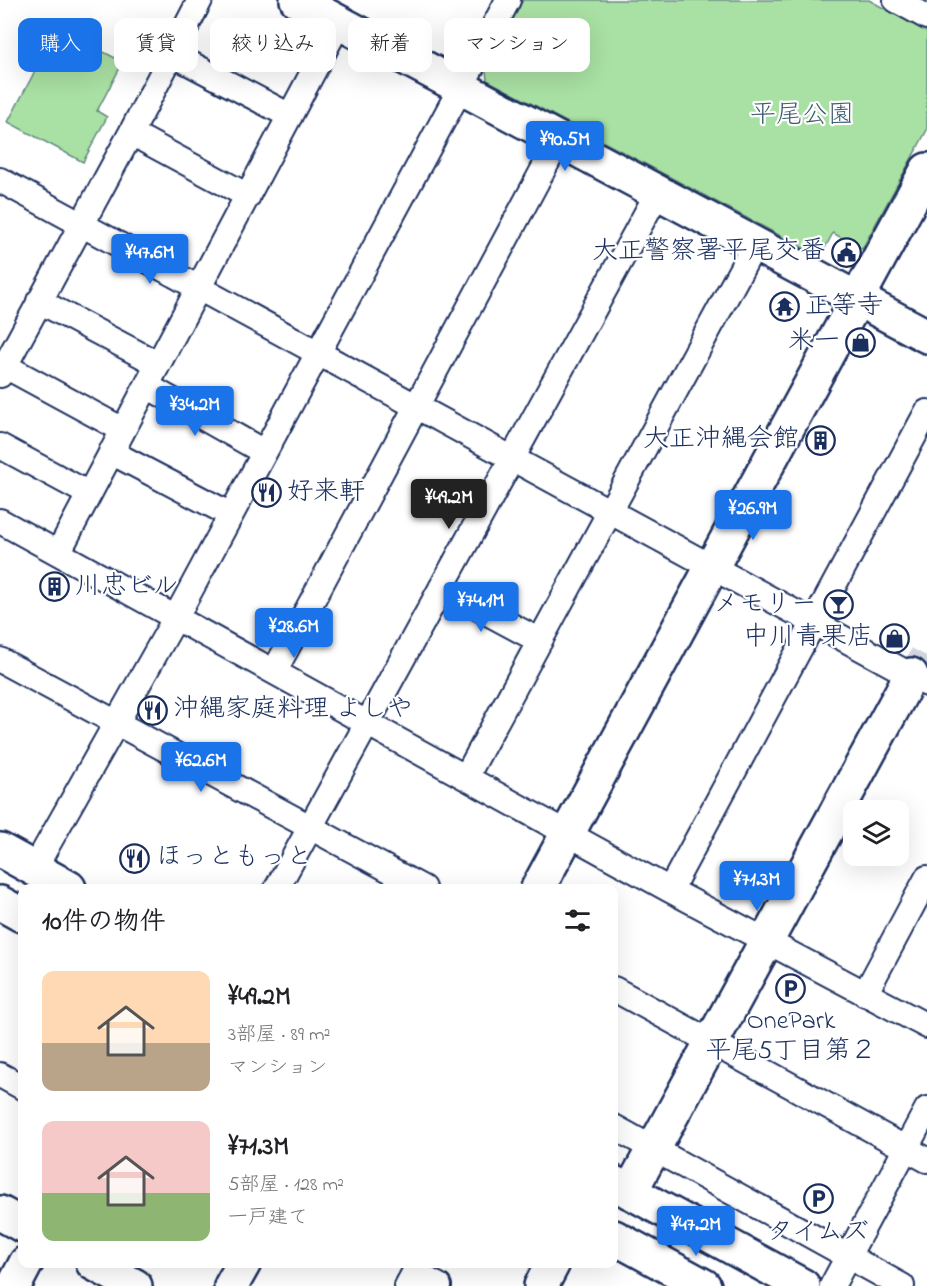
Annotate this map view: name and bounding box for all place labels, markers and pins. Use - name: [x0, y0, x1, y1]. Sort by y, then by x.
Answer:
- pin: ¥90.5M: [516, 121, 614, 172]
- place label: 大正警察署平尾交番: [592, 233, 826, 271]
- pin: ¥47.6M: [101, 234, 199, 285]
- public building icon: 大正警察署平尾交番: [831, 236, 863, 268]
- place label: 正等寺: [805, 288, 883, 326]
- temple icon: 正等寺: [768, 291, 800, 323]
- place label: 米一: [788, 323, 840, 361]
- shop icon: 米一: [845, 326, 877, 358]
- pin: ¥34.2M: [146, 386, 244, 437]
- place label: 大正沖縄会館: [643, 421, 799, 459]
- building icon: 大正沖縄会館: [804, 424, 836, 456]
- place label: 好来軒: [287, 474, 365, 512]
- restaurant icon: 好来軒: [250, 477, 282, 509]
- pin: ¥49.2M: [400, 479, 498, 530]
- pin: ¥26.9M: [704, 490, 802, 541]
- place label: 川忠ビル: [75, 568, 178, 606]
- building icon: 川忠ビル: [38, 571, 70, 603]
- pin: ¥74.1M: [432, 582, 530, 633]
- place label: メモリー: [713, 586, 817, 624]
- bar icon: メモリー: [822, 589, 854, 621]
- pin: ¥28.6M: [245, 608, 343, 659]
- place label: 中川青果店: [743, 619, 873, 657]
- shop icon: 中川青果店: [878, 622, 910, 654]
- place label: 沖縄家庭料理 よしや: [173, 691, 413, 729]
- restaurant icon: 沖縄家庭料理 よしや: [136, 694, 168, 726]
- pin: ¥62.6M: [152, 742, 250, 793]
- place label: ほっともっと: [156, 839, 312, 877]
- restaurant icon: ほっともっと: [119, 842, 151, 874]
- pin: ¥71.3M: [708, 861, 806, 912]
- parking icon: OnePark 平尾5丁目第２: [775, 972, 807, 1004]
- place label: OnePark 平尾5丁目第２: [706, 1003, 876, 1071]
- parking icon: タイムズ: [802, 1183, 834, 1215]
- pin: ¥47.2M: [647, 1206, 745, 1257]
- place label: タイムズ: [767, 1214, 869, 1252]

